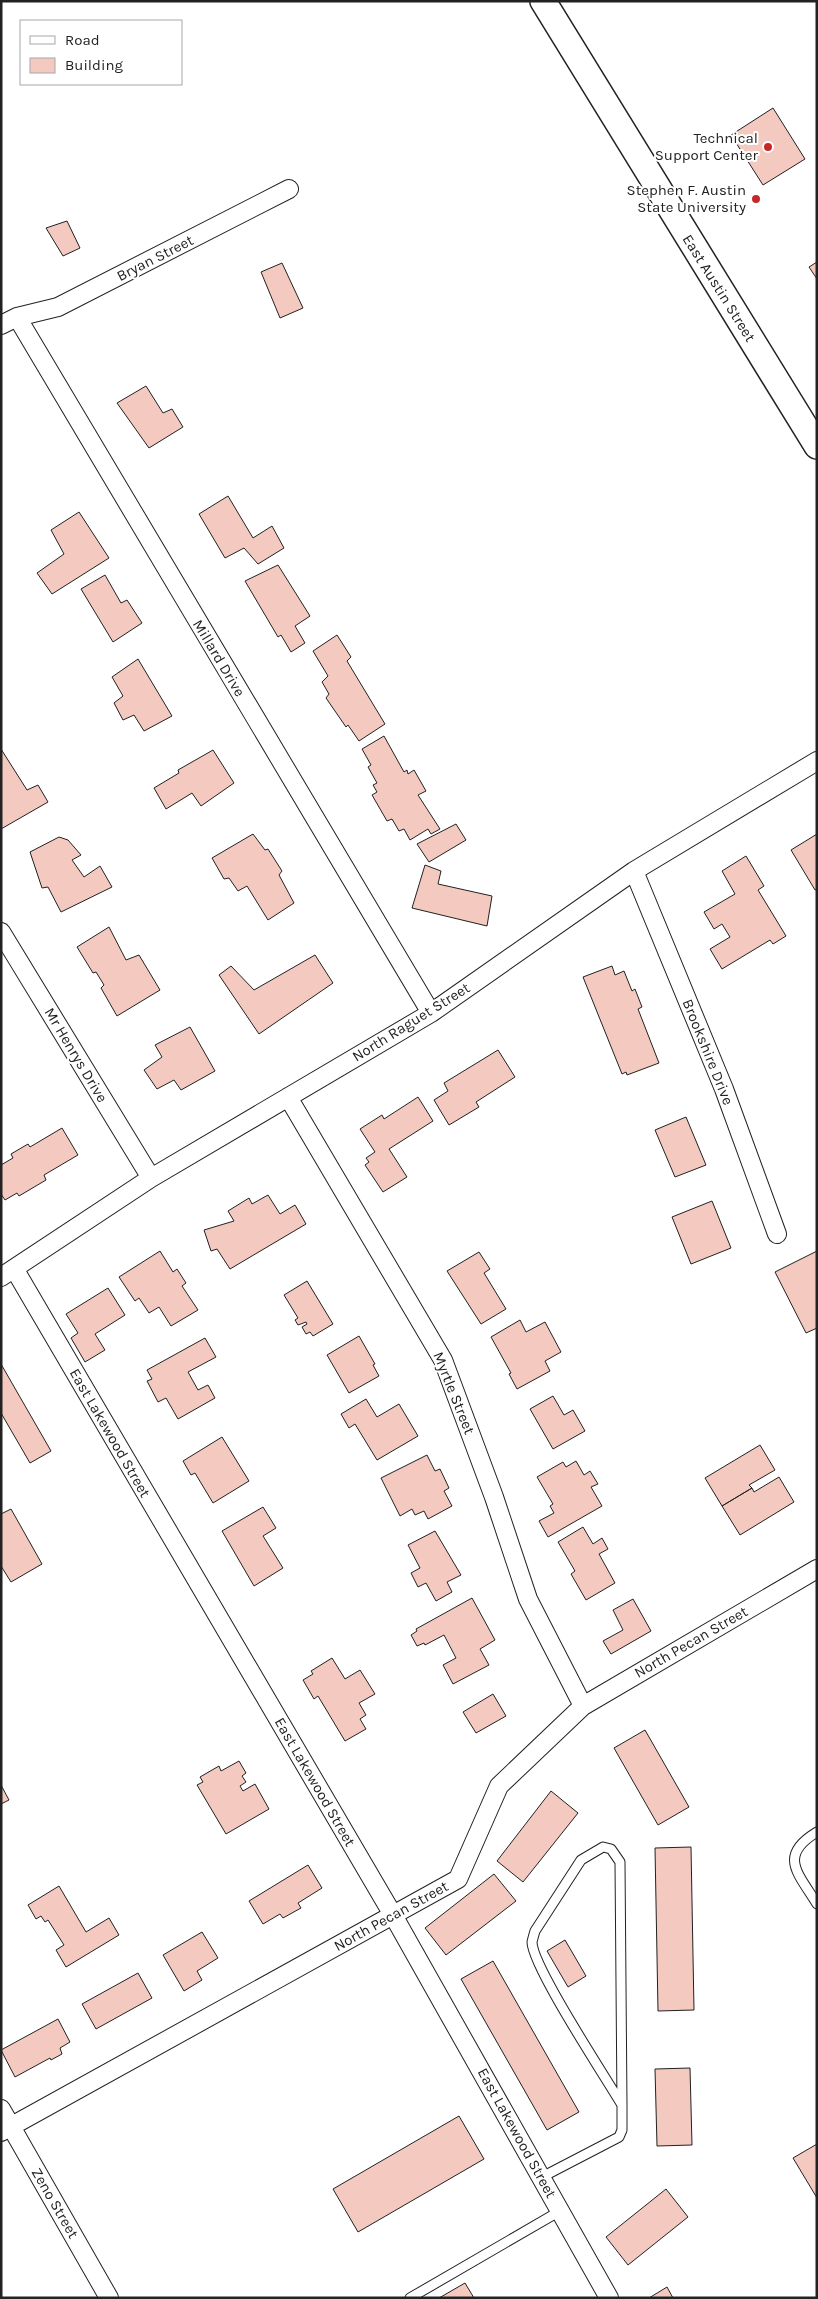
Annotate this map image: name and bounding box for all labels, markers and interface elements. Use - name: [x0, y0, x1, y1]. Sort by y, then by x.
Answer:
- legend: [20, 20, 182, 85]
- text: Road: [65, 31, 100, 49]
- text: Building: [65, 56, 123, 74]
- place label: Technical Support Center: [655, 129, 759, 164]
- marker: Technical Support Center: [762, 141, 774, 153]
- place label: Stephen F. Austin State University: [627, 181, 746, 216]
- marker: Stephen F. Austin State University: [750, 193, 762, 205]
- street label: Bryan Street: [114, 231, 197, 285]
- street label: East Austin Street: [679, 231, 759, 345]
- street label: Millard Drive: [189, 616, 249, 700]
- street label: North Raguet Street: [349, 978, 473, 1065]
- street label: Brookshire Drive: [679, 996, 737, 1108]
- street label: Mr Henrys Drive: [41, 1004, 111, 1106]
- street label: Myrtle Street: [429, 1349, 479, 1437]
- street label: East Lakewood Street: [66, 1365, 154, 1501]
- street label: North Pecan Street: [631, 1602, 751, 1682]
- street label: East Lakewood Street: [271, 1714, 359, 1850]
- street label: North Pecan Street: [331, 1877, 452, 1955]
- street label: East Lakewood Street: [474, 2065, 560, 2202]
- street label: Zeno Street: [28, 2164, 83, 2242]

